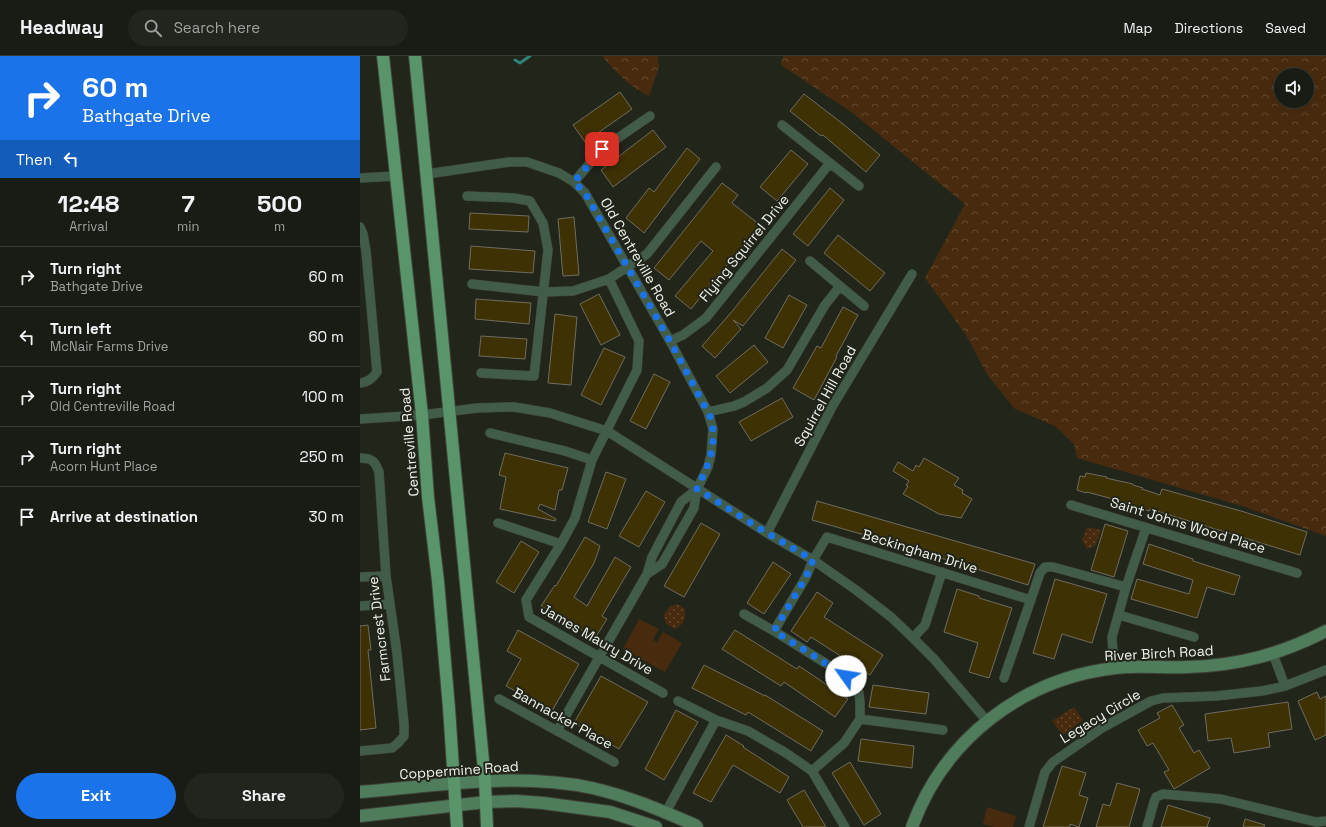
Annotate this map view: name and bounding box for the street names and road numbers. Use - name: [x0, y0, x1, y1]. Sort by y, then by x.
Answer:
- street label: Flying Squirrel Drive: [695, 191, 793, 305]
- street label: Old Centreville Road: [597, 194, 679, 320]
- street label: Squirrel Hill Road: [790, 342, 860, 450]
- street label: Centreville Road: [395, 387, 423, 497]
- street label: Saint Johns Wood Place: [1108, 493, 1268, 557]
- street label: Beckingham Drive: [860, 525, 980, 577]
- street label: Farmcrest Drive: [364, 576, 394, 682]
- street label: James Maury Drive: [538, 599, 656, 679]
- street label: River Birch Road: [1104, 641, 1214, 665]
- street label: Bannacker Place: [510, 683, 616, 753]
- street label: Legacy Circle: [1056, 685, 1144, 747]
- street label: Coppermine Road: [399, 757, 519, 783]

